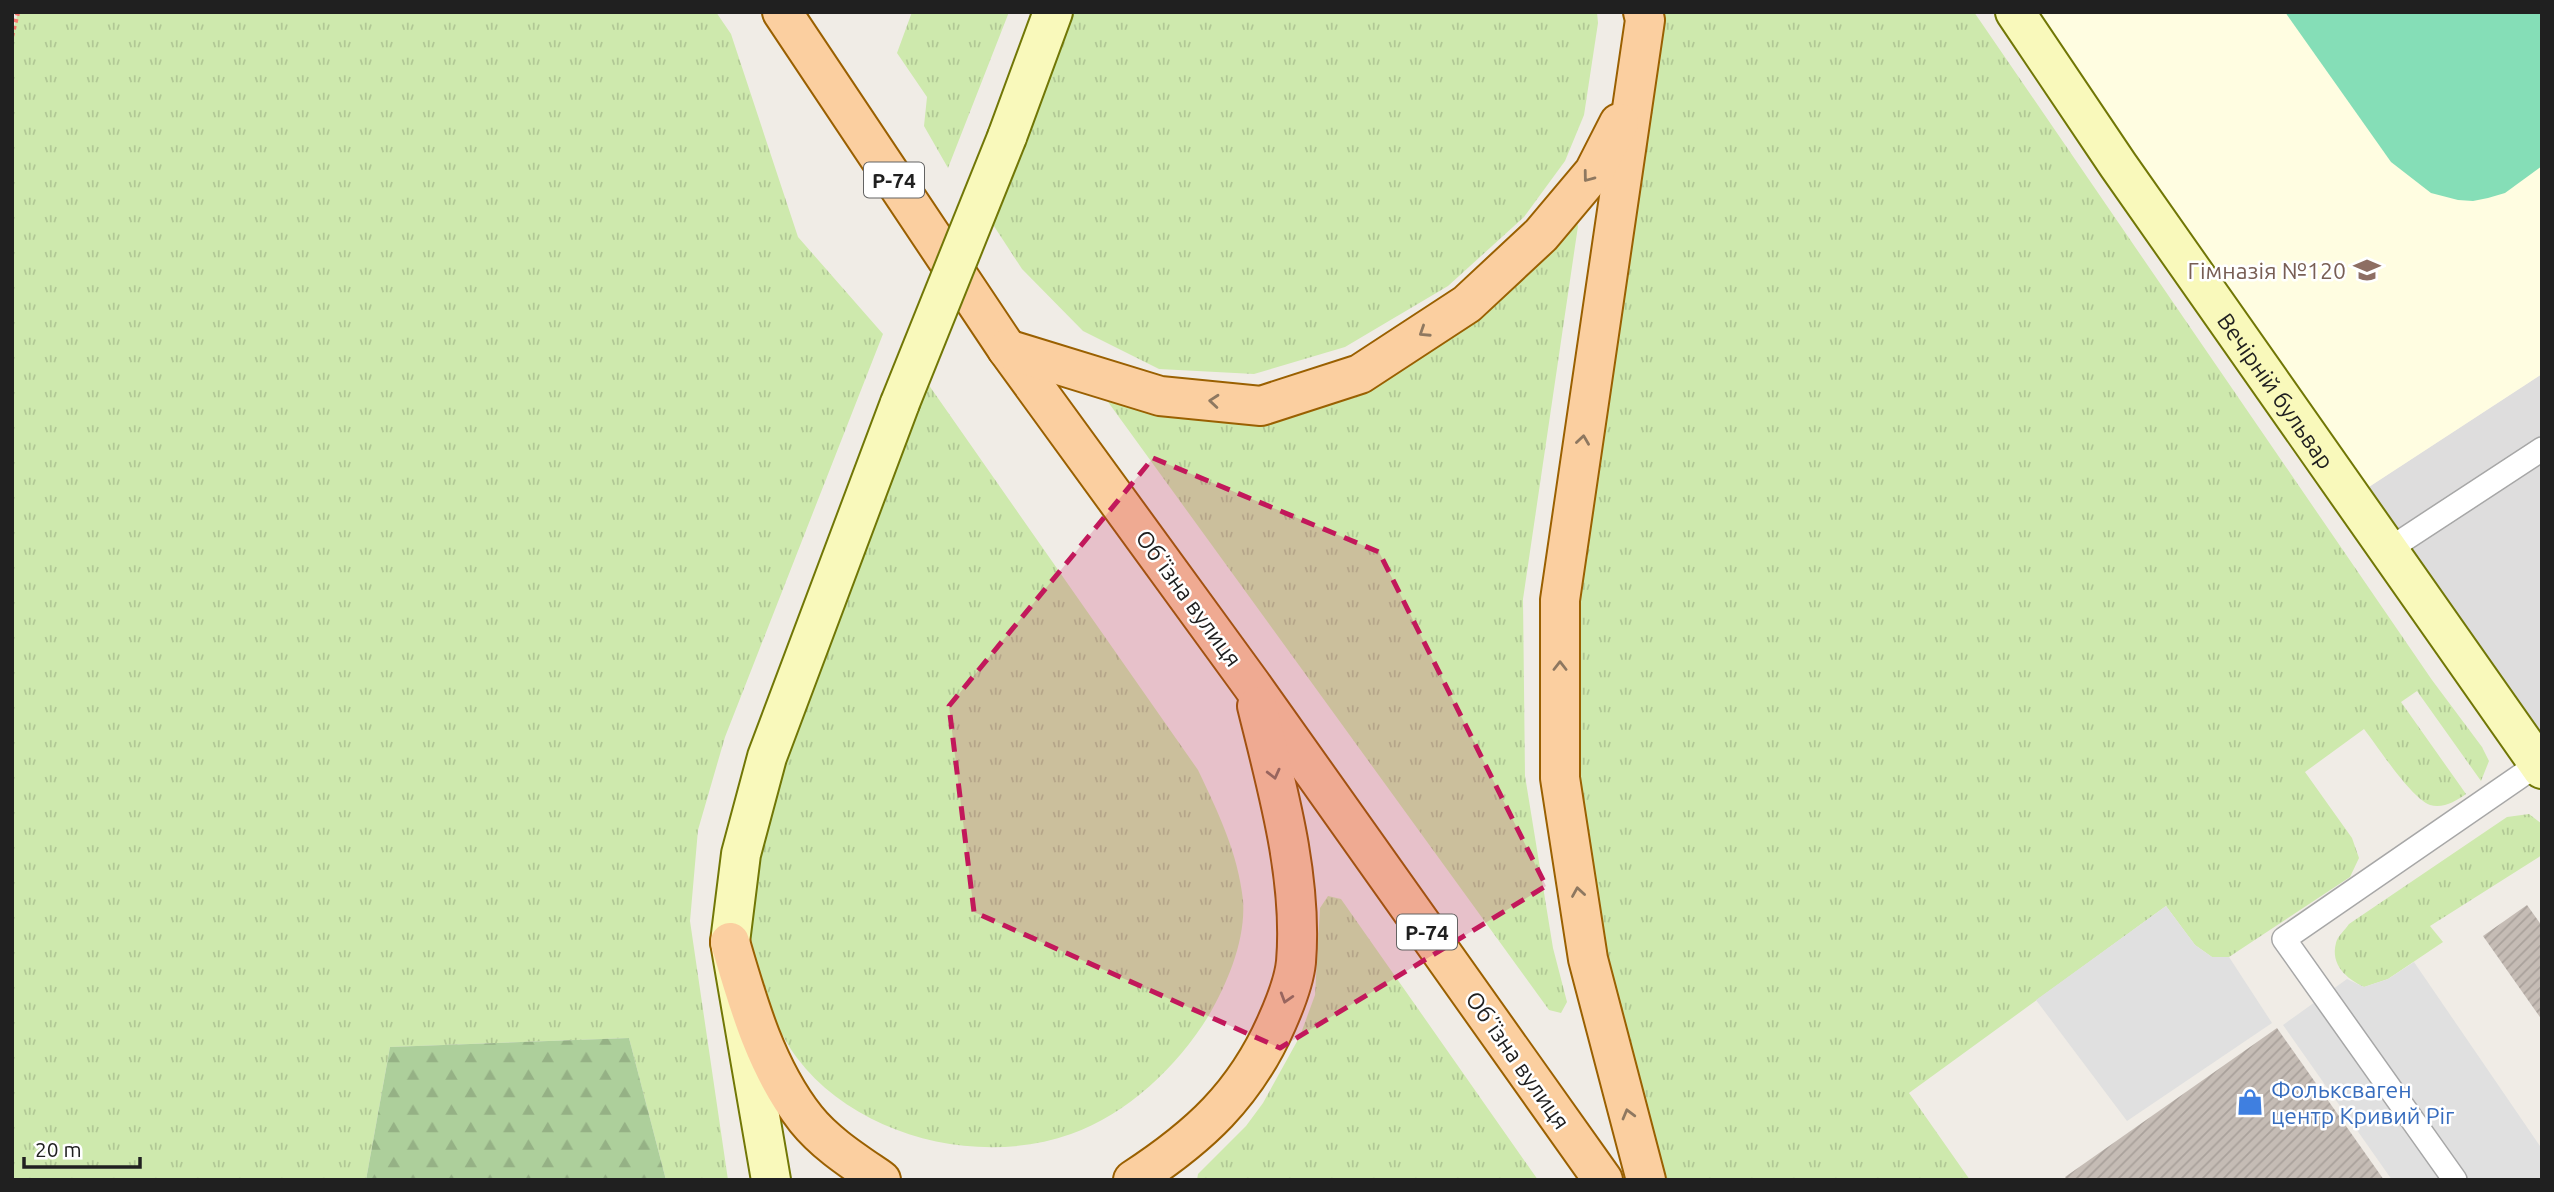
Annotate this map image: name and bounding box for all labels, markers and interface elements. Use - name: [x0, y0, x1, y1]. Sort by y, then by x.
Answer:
- road number: Р-74: [864, 162, 924, 198]
- one-way arrow: [1584, 170, 1597, 182]
- school or university icon: Гімназія №120: [2352, 255, 2382, 285]
- place label: Гімназія №120: [2188, 258, 2346, 283]
- street label: Вечірній бульвар: [2213, 308, 2339, 473]
- one-way arrow: [1419, 324, 1432, 337]
- one-way arrow: [1208, 394, 1219, 409]
- one-way arrow: [1575, 434, 1590, 446]
- street label: Обʼїзна вулиця: [1131, 525, 1247, 671]
- one-way arrow: [1552, 660, 1568, 671]
- one-way arrow: [1266, 768, 1280, 780]
- one-way arrow: [1571, 886, 1586, 898]
- road number: Р-74: [1397, 914, 1457, 950]
- street label: Обʼїзна вулиця: [1461, 986, 1575, 1134]
- one-way arrow: [1280, 992, 1295, 1004]
- place label: Фольксваген центр Кривий Ріг: [2271, 1077, 2454, 1128]
- shop icon: Фольксваген центр Кривий Ріг: [2235, 1087, 2265, 1117]
- one-way arrow: [1622, 1108, 1636, 1120]
- scale bar: [24, 1126, 140, 1170]
- text: 20 m: [35, 1137, 82, 1161]

